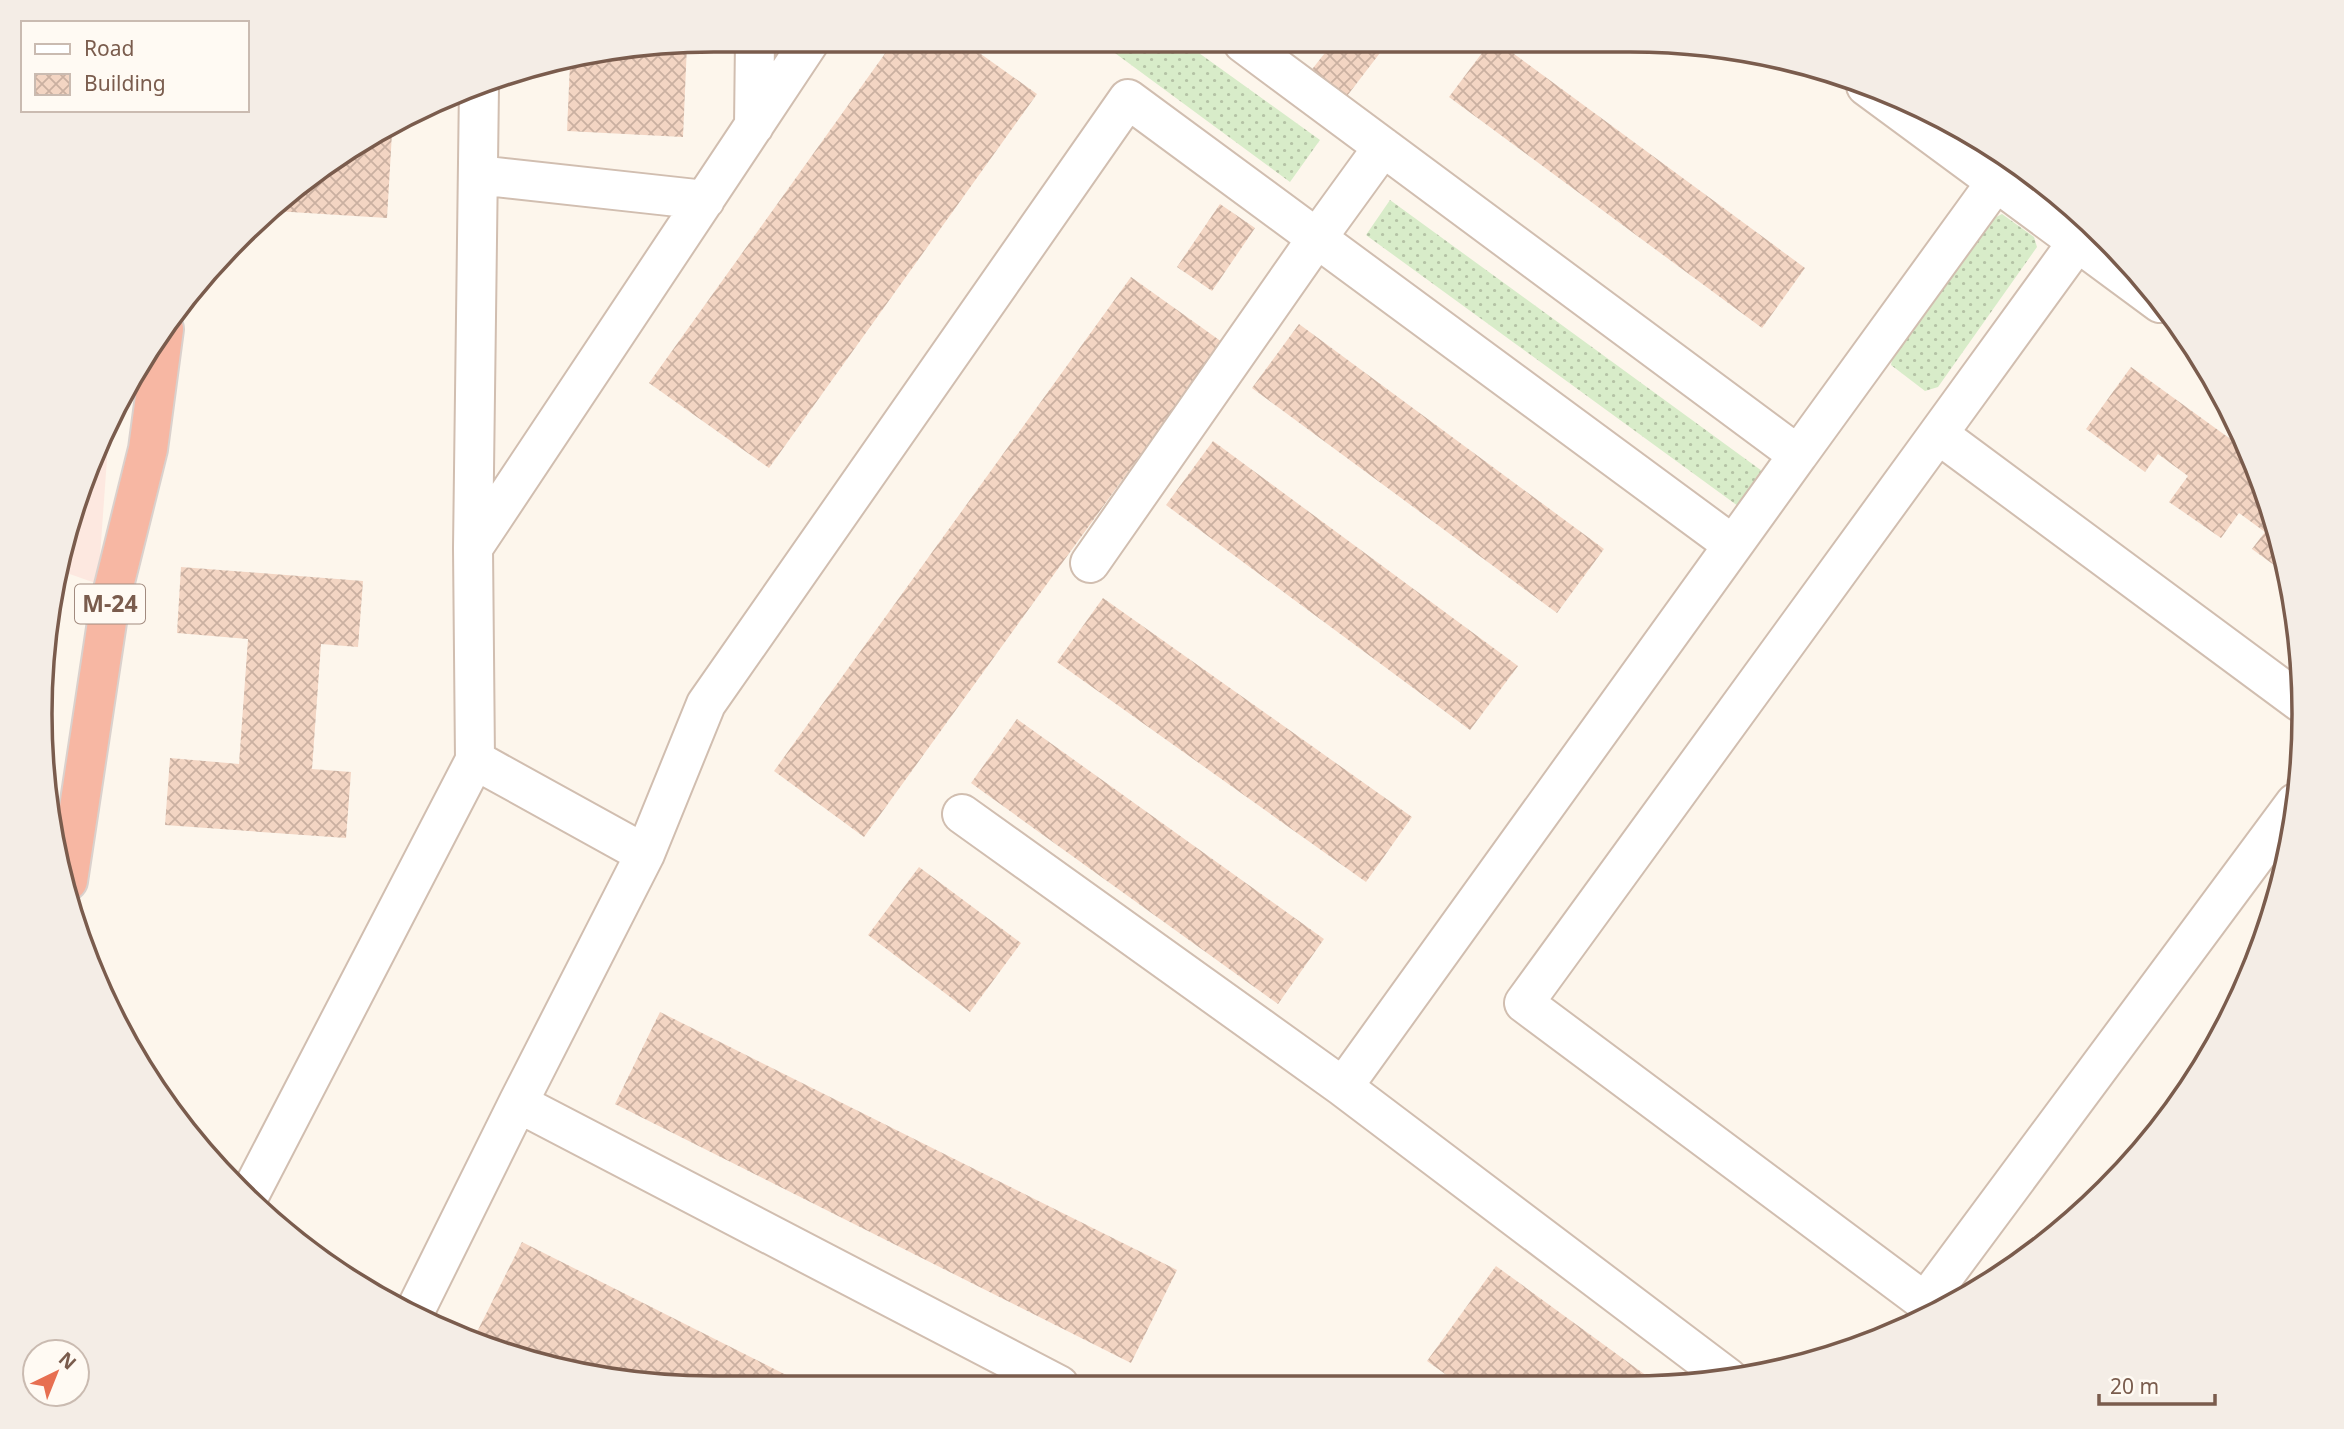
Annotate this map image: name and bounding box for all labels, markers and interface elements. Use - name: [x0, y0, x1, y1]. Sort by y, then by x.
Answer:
- legend: [21, 21, 248, 112]
- text: Road: [84, 34, 134, 62]
- text: Building: [84, 69, 166, 97]
- road number: М-24: [75, 584, 145, 624]
- north arrow: [21, 1338, 91, 1408]
- text: N: [53, 1346, 82, 1375]
- scale bar: [2099, 1362, 2214, 1406]
- text: 20 m: [2110, 1372, 2159, 1400]

